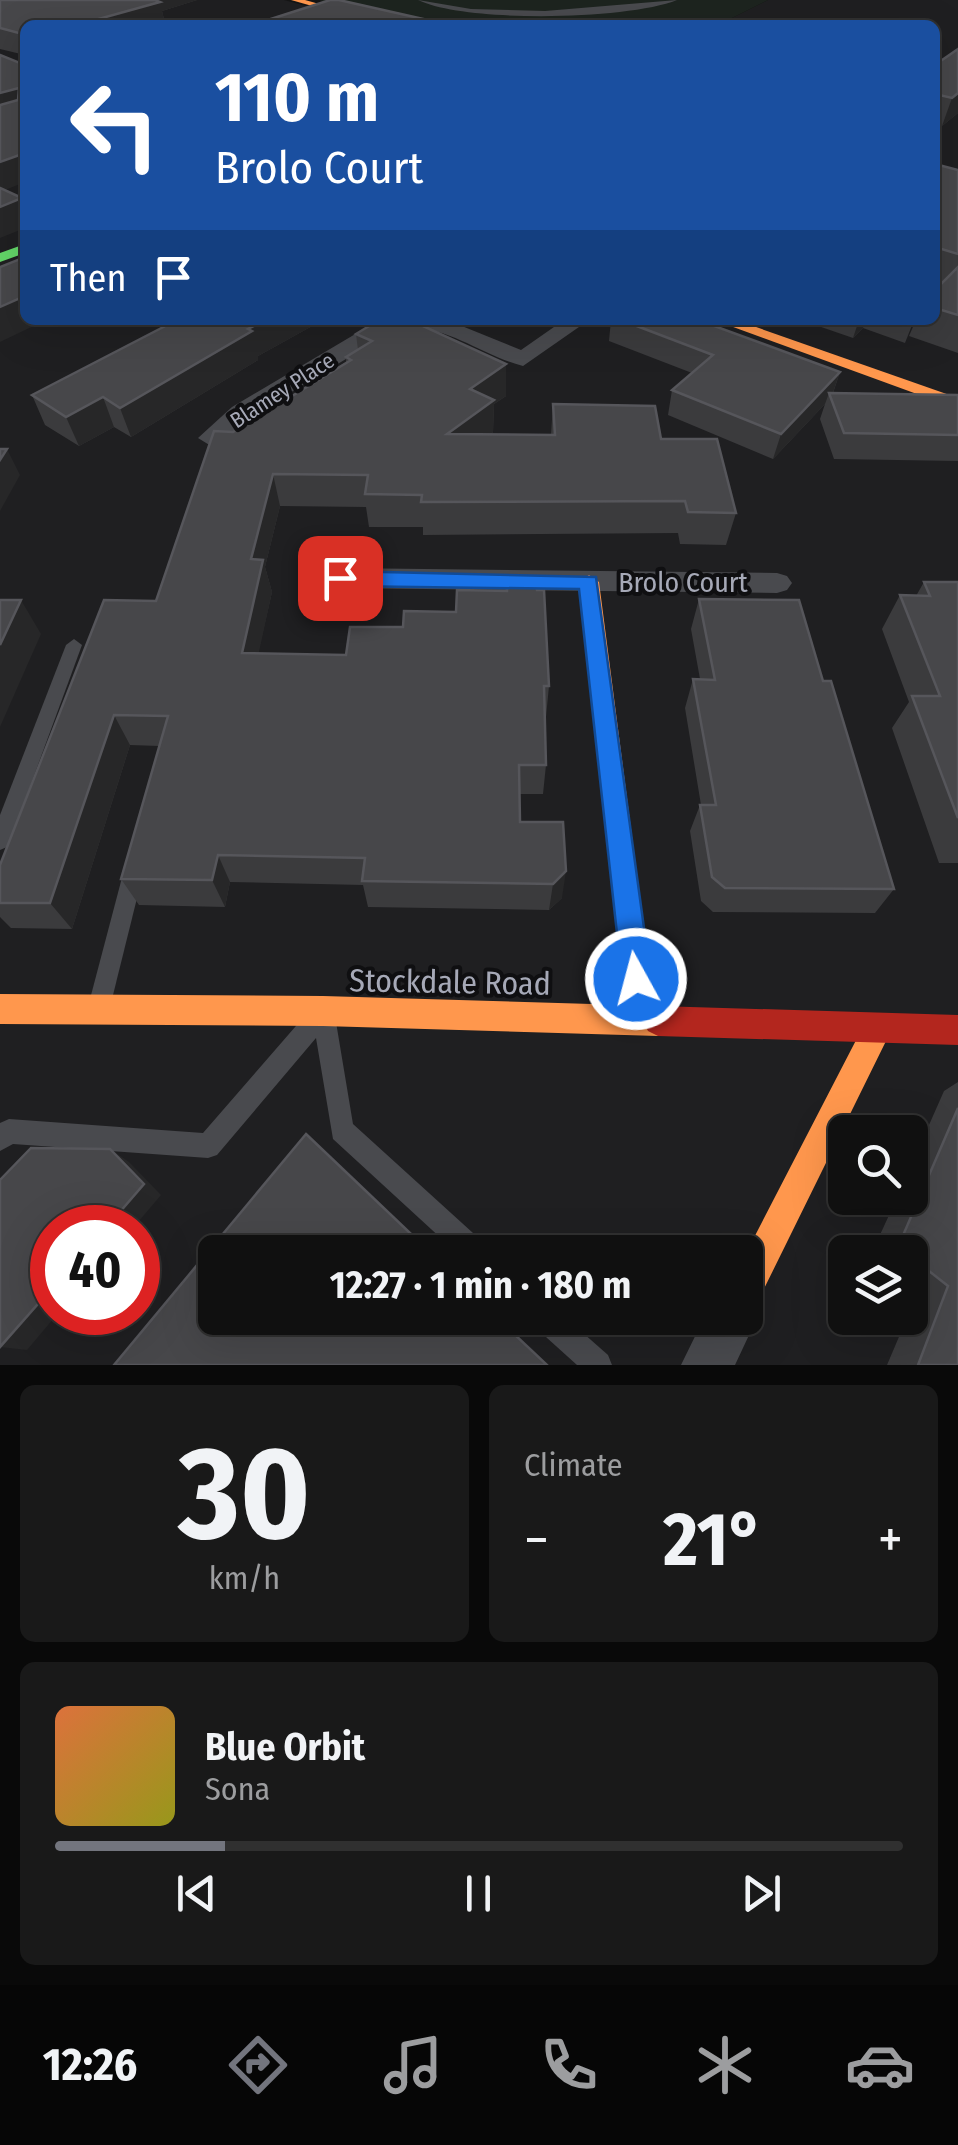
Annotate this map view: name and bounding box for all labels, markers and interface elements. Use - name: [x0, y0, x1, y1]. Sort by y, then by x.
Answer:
- text: 110 m: [215, 56, 379, 140]
- icon: left: [50, 60, 180, 190]
- text: Brolo Court: [215, 141, 423, 195]
- icon: arrive: [146, 250, 201, 305]
- text: Then: [50, 255, 126, 301]
- street label: Blamey Place: [225, 347, 339, 434]
- pin: [298, 536, 383, 621]
- icon: arrive: [313, 551, 368, 606]
- street label: Brolo Court: [618, 566, 749, 599]
- position arrow: [584, 927, 688, 1031]
- street label: Stockdale Road: [349, 961, 551, 1003]
- map controls: [828, 1115, 928, 1335]
- button: search: [828, 1115, 928, 1215]
- speed limit sign: 40: [30, 1205, 160, 1335]
- button: layers: [828, 1235, 928, 1335]
- text: 12:27 · 1 min · 180 m: [330, 1262, 631, 1308]
- text: 30: [178, 1416, 311, 1572]
- text: Climate: [524, 1446, 623, 1484]
- text: 21°: [663, 1495, 764, 1585]
- text: −: [524, 1507, 549, 1573]
- text: +: [878, 1507, 903, 1573]
- text: km/h: [209, 1559, 280, 1597]
- text: Blue Orbit: [205, 1724, 365, 1770]
- text: Sona: [205, 1770, 270, 1808]
- icon: previous: [169, 1866, 224, 1921]
- icon: pause: [451, 1866, 506, 1921]
- icon: next: [734, 1866, 789, 1921]
- icon: directions: [223, 2030, 293, 2100]
- icon: music: [378, 2030, 448, 2100]
- icon: phone: [534, 2030, 604, 2100]
- icon: climate: [690, 2030, 760, 2100]
- icon: car: [845, 2030, 915, 2100]
- text: 12:26: [43, 2038, 137, 2092]

